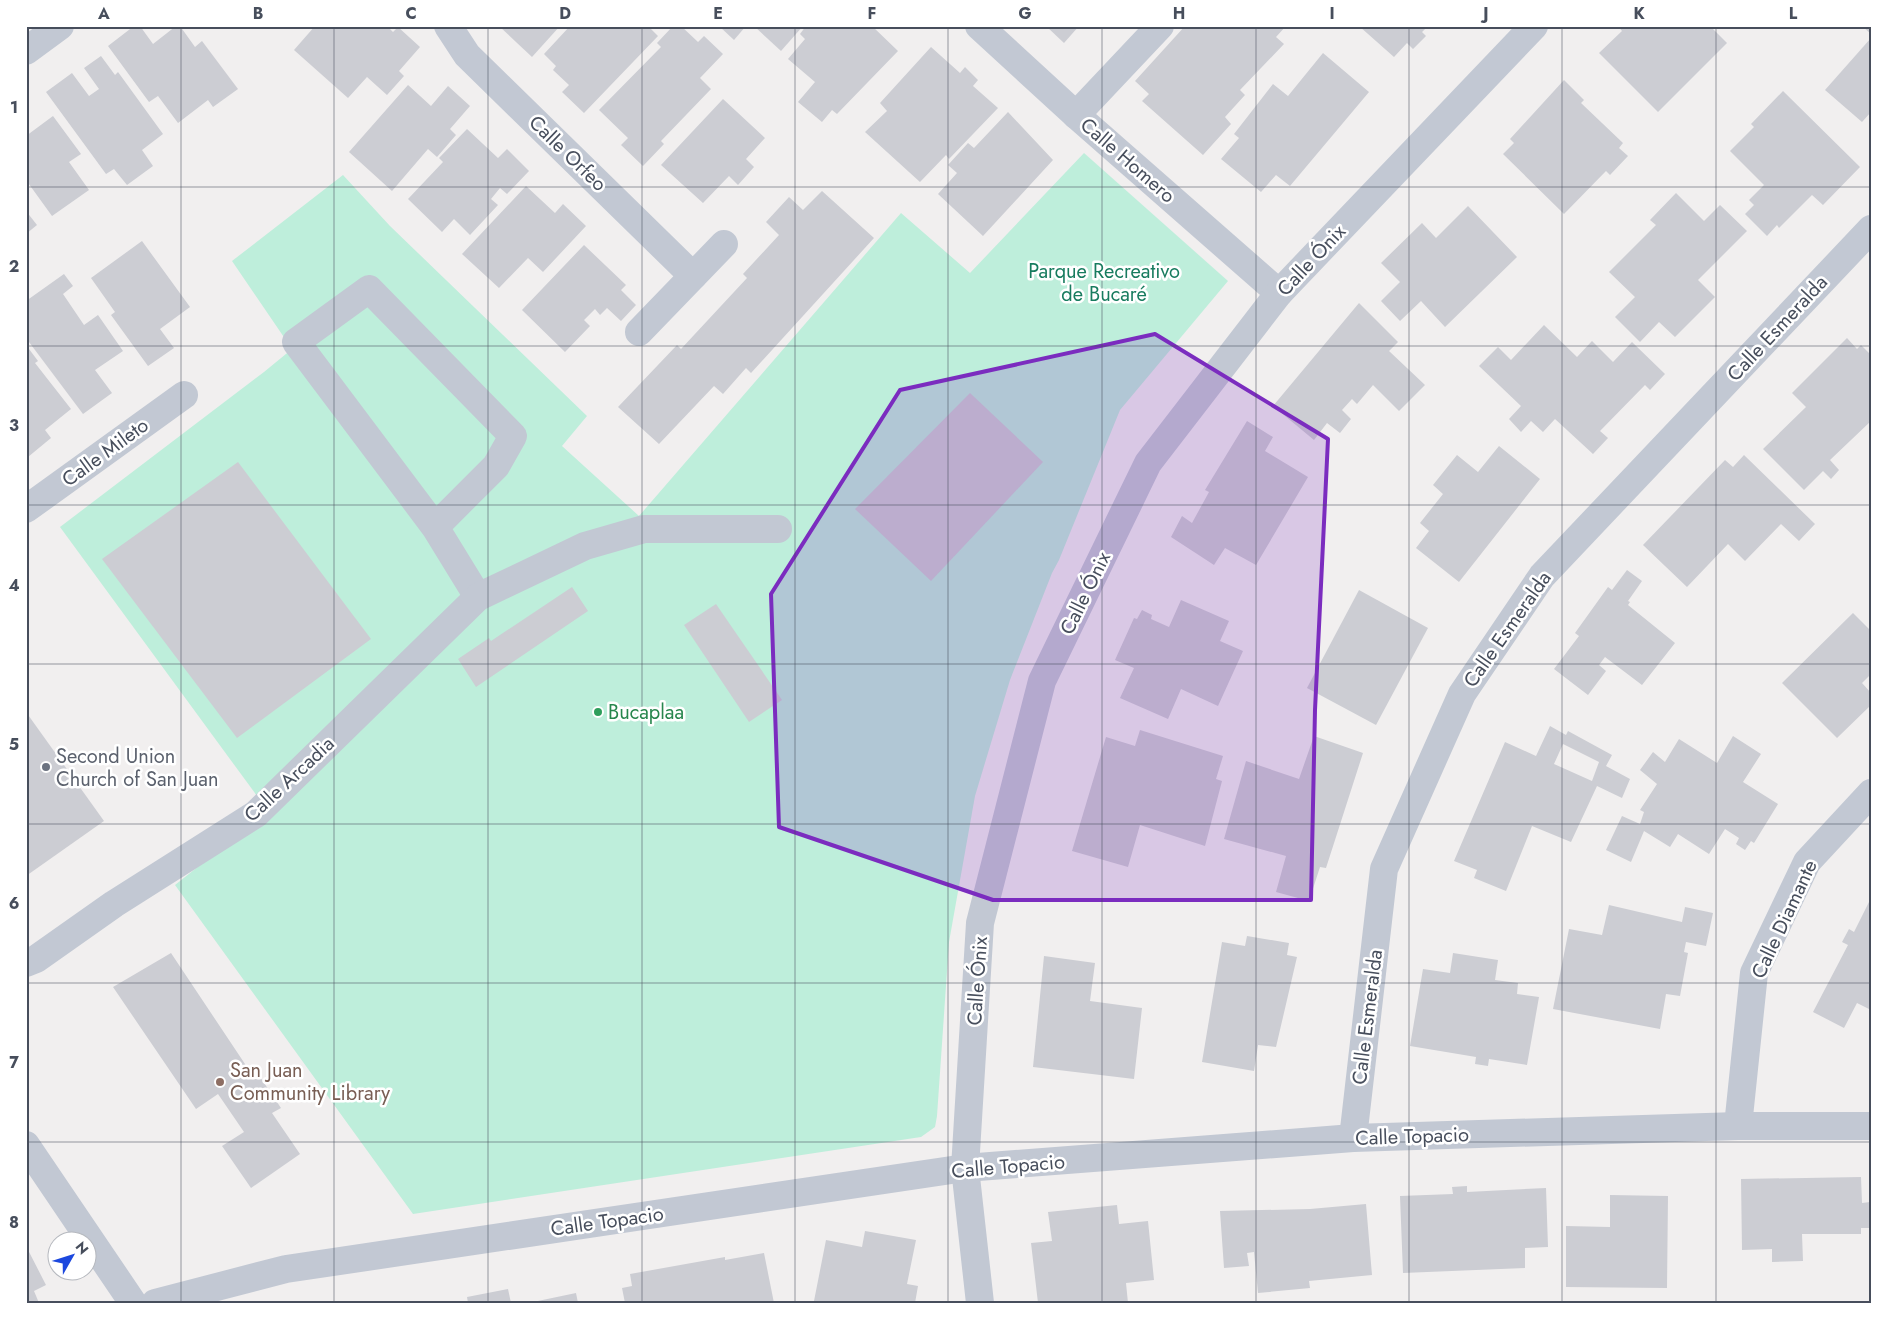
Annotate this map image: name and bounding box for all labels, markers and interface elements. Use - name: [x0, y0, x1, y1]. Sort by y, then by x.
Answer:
- text: A: [97, 2, 110, 25]
- text: B: [253, 2, 263, 25]
- text: C: [405, 2, 417, 25]
- text: D: [559, 2, 571, 25]
- text: E: [713, 2, 723, 25]
- text: F: [868, 2, 876, 25]
- text: G: [1018, 2, 1032, 25]
- text: H: [1173, 2, 1185, 25]
- text: I: [1329, 2, 1335, 25]
- text: J: [1480, 2, 1489, 25]
- text: K: [1633, 2, 1645, 25]
- text: L: [1789, 2, 1798, 25]
- text: 1: [10, 96, 18, 119]
- street label: Calle Orfeo: [522, 109, 613, 198]
- street label: Calle Homero: [1074, 111, 1182, 210]
- street label: Calle Ónix: [1271, 218, 1353, 303]
- text: 2: [9, 255, 19, 278]
- park label: Parque Recreativo de Bucaré: [1028, 257, 1180, 309]
- street label: Calle Esmeralda: [1720, 269, 1834, 388]
- street label: Calle Mileto: [56, 411, 155, 494]
- text: 3: [9, 414, 19, 437]
- street label: Calle Ónix: [1053, 546, 1118, 639]
- street label: Calle Esmeralda: [1457, 565, 1558, 693]
- text: 4: [8, 574, 20, 597]
- place label: Bucaplaa: [608, 698, 684, 727]
- marker: Bucaplaa: [592, 706, 604, 718]
- street label: Calle Arcadia: [238, 730, 341, 829]
- text: 5: [9, 733, 19, 756]
- place label: Second Union Church of San Juan: [56, 742, 218, 794]
- marker: Second Union Church of San Juan: [40, 761, 52, 773]
- street label: Calle Diamante: [1744, 855, 1825, 983]
- text: 6: [9, 892, 19, 915]
- street label: Calle Ónix: [960, 935, 995, 1026]
- street label: Calle Esmeralda: [1345, 948, 1390, 1086]
- text: 7: [9, 1051, 19, 1074]
- place label: San Juan Community Library: [230, 1056, 390, 1108]
- marker: San Juan Community Library: [214, 1076, 226, 1088]
- street label: Calle Topacio: [1355, 1120, 1469, 1153]
- street label: Calle Topacio: [950, 1147, 1066, 1186]
- street label: Calle Topacio: [549, 1199, 665, 1244]
- text: 8: [9, 1211, 19, 1234]
- north arrow: [48, 1232, 98, 1282]
- text: N: [71, 1237, 93, 1258]

